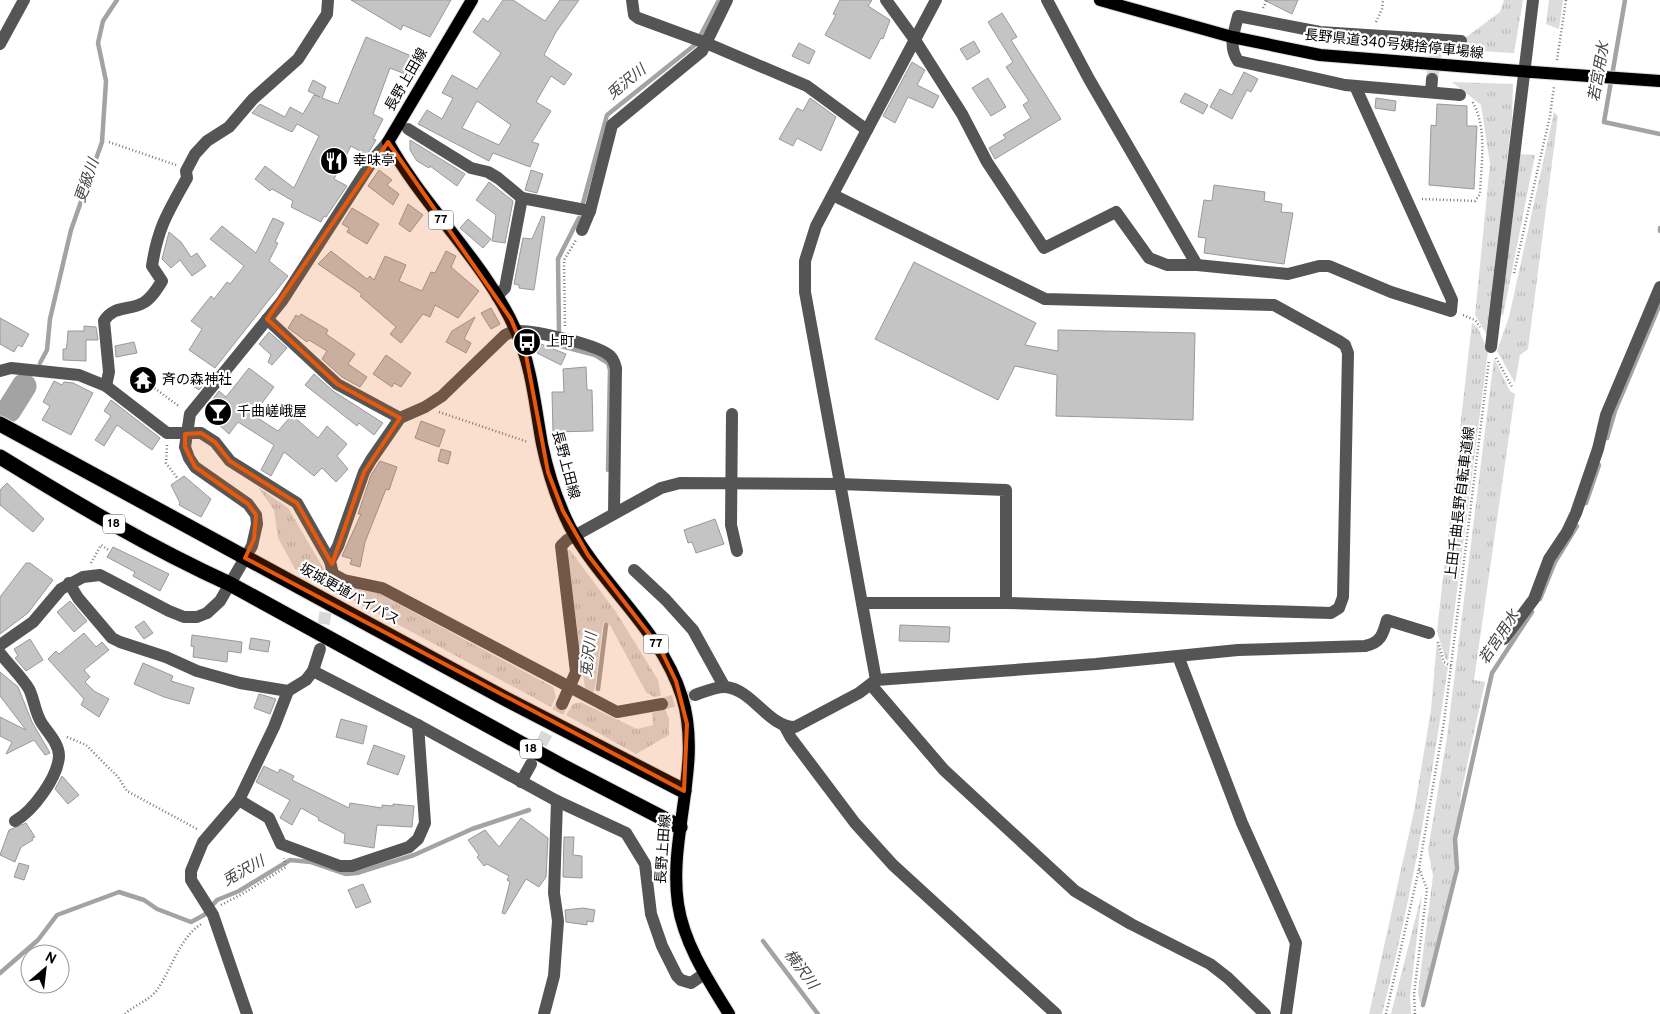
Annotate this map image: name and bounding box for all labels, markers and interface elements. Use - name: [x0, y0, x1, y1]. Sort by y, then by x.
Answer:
- street label: 長野県道340号姨捨停車場線: [1304, 26, 1485, 63]
- water label: 若宮用水: [1585, 39, 1615, 103]
- street label: 長野上田線: [382, 45, 432, 115]
- water label: 兎沢川: [604, 60, 652, 105]
- restaurant icon: 幸味亭: [319, 146, 349, 176]
- place label: 幸味亭: [353, 153, 395, 170]
- water label: 更級川: [72, 155, 105, 205]
- road number: 77: [428, 210, 454, 230]
- bus stop icon: 上町: [512, 327, 542, 357]
- place label: 上町: [546, 334, 574, 351]
- temple icon: 斉の森神社: [128, 365, 158, 395]
- place label: 斉の森神社: [162, 372, 232, 389]
- bar icon: 千曲嵯峨屋: [203, 397, 233, 427]
- place label: 千曲嵯峨屋: [237, 403, 307, 421]
- street label: 上田千曲長野自転車道線: [1443, 426, 1479, 580]
- street label: 長野上田線: [548, 429, 582, 501]
- road number: 18: [103, 514, 125, 534]
- street label: 坂城更埴バイパス: [296, 560, 402, 630]
- water label: 若宮用水: [1476, 606, 1525, 668]
- water label: 兎沢川: [578, 630, 602, 678]
- road number: 77: [644, 634, 668, 654]
- road number: 18: [520, 740, 542, 759]
- street label: 長野上田線: [653, 813, 675, 885]
- water label: 兎沢川: [220, 852, 270, 891]
- north arrow: [20, 944, 70, 994]
- water label: 横沢川: [779, 946, 822, 995]
- text: N: [42, 949, 59, 969]

